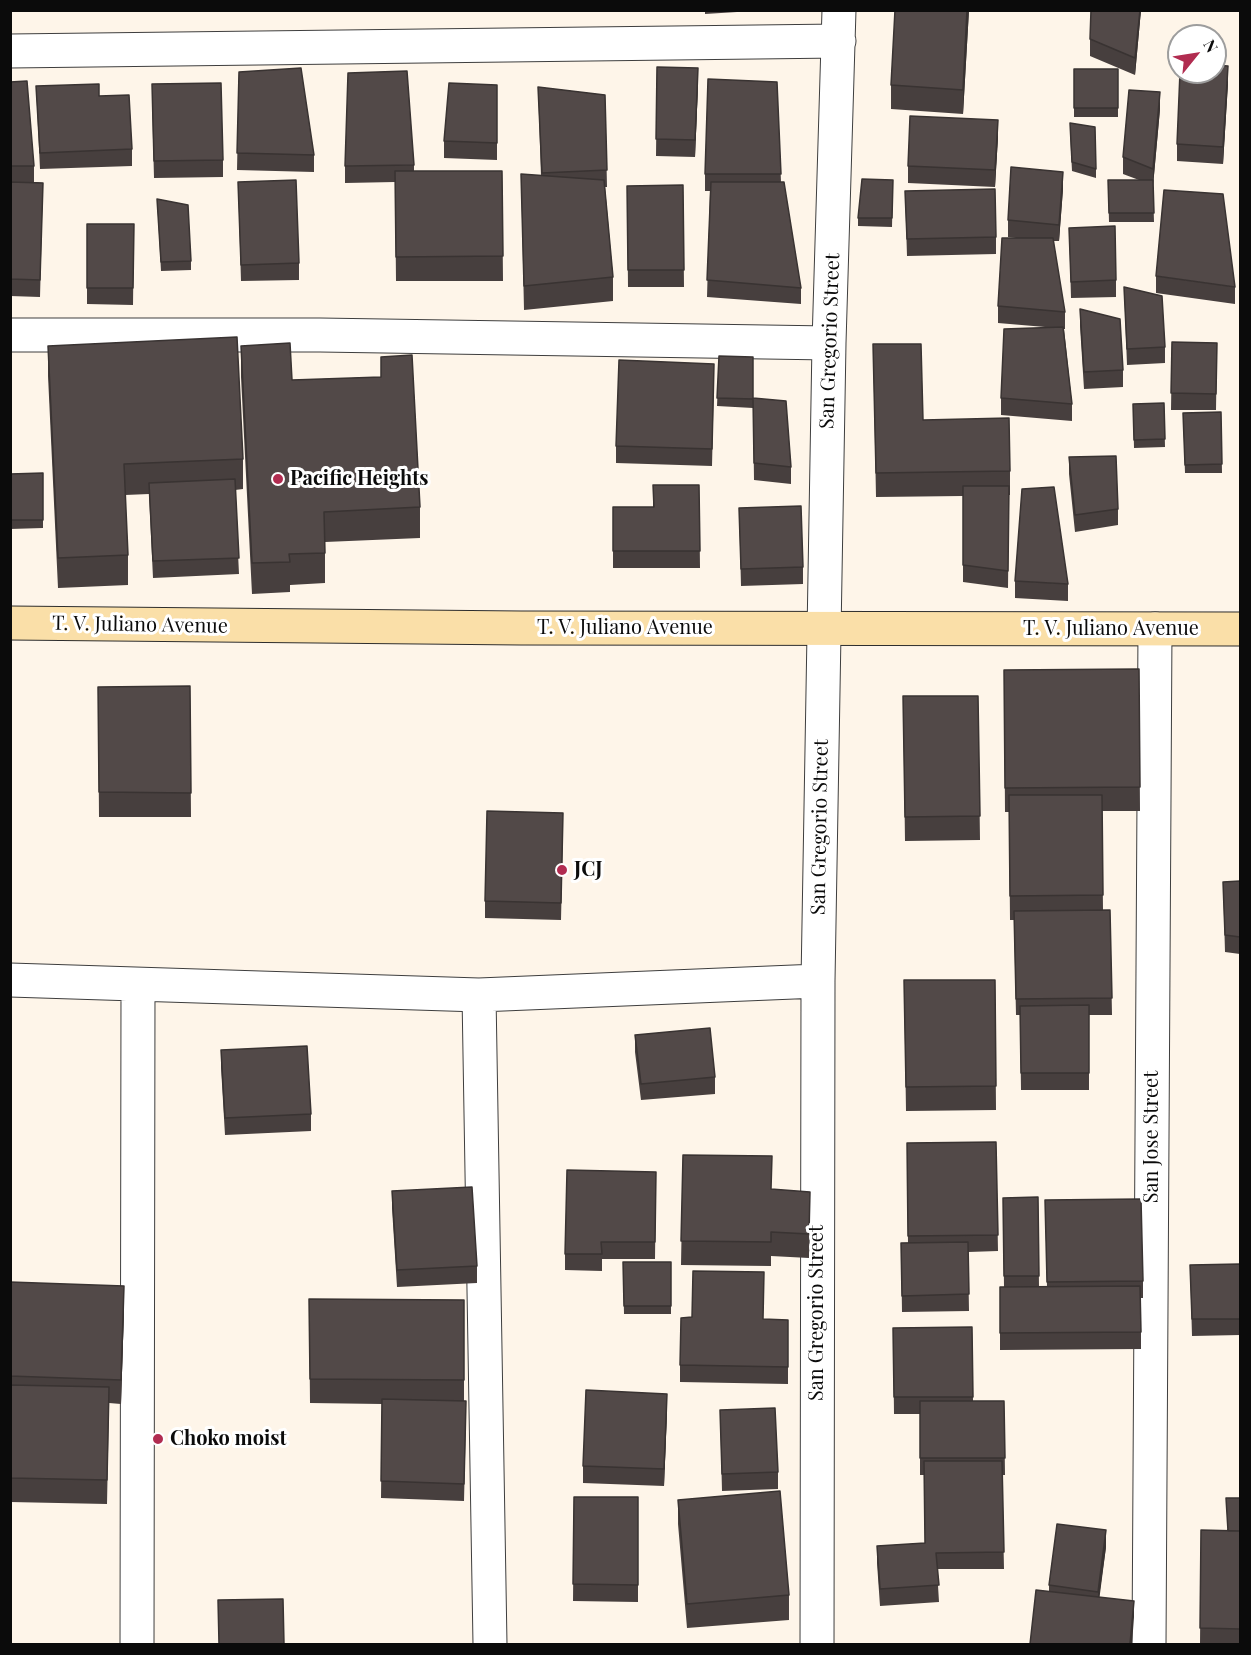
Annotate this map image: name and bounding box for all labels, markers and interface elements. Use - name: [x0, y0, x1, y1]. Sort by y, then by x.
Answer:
- north arrow: [1167, 24, 1227, 84]
- text: N: [1199, 35, 1223, 56]
- street label: San Gregorio Street: [815, 253, 845, 429]
- place label: Pacific Heights: [290, 467, 428, 491]
- marker: Pacific Heights: [271, 472, 285, 486]
- street label: T. V. Juliano Avenue: [52, 611, 228, 639]
- street label: T. V. Juliano Avenue: [537, 616, 713, 640]
- street label: T. V. Juliano Avenue: [1023, 617, 1199, 641]
- street label: San Gregorio Street: [806, 739, 834, 915]
- place label: JCJ: [574, 858, 603, 882]
- marker: JCJ: [555, 863, 569, 877]
- street label: San Jose Street: [1140, 1071, 1164, 1203]
- street label: San Gregorio Street: [805, 1225, 829, 1401]
- place label: Choko moist: [170, 1427, 287, 1451]
- marker: Choko moist: [151, 1432, 165, 1446]

